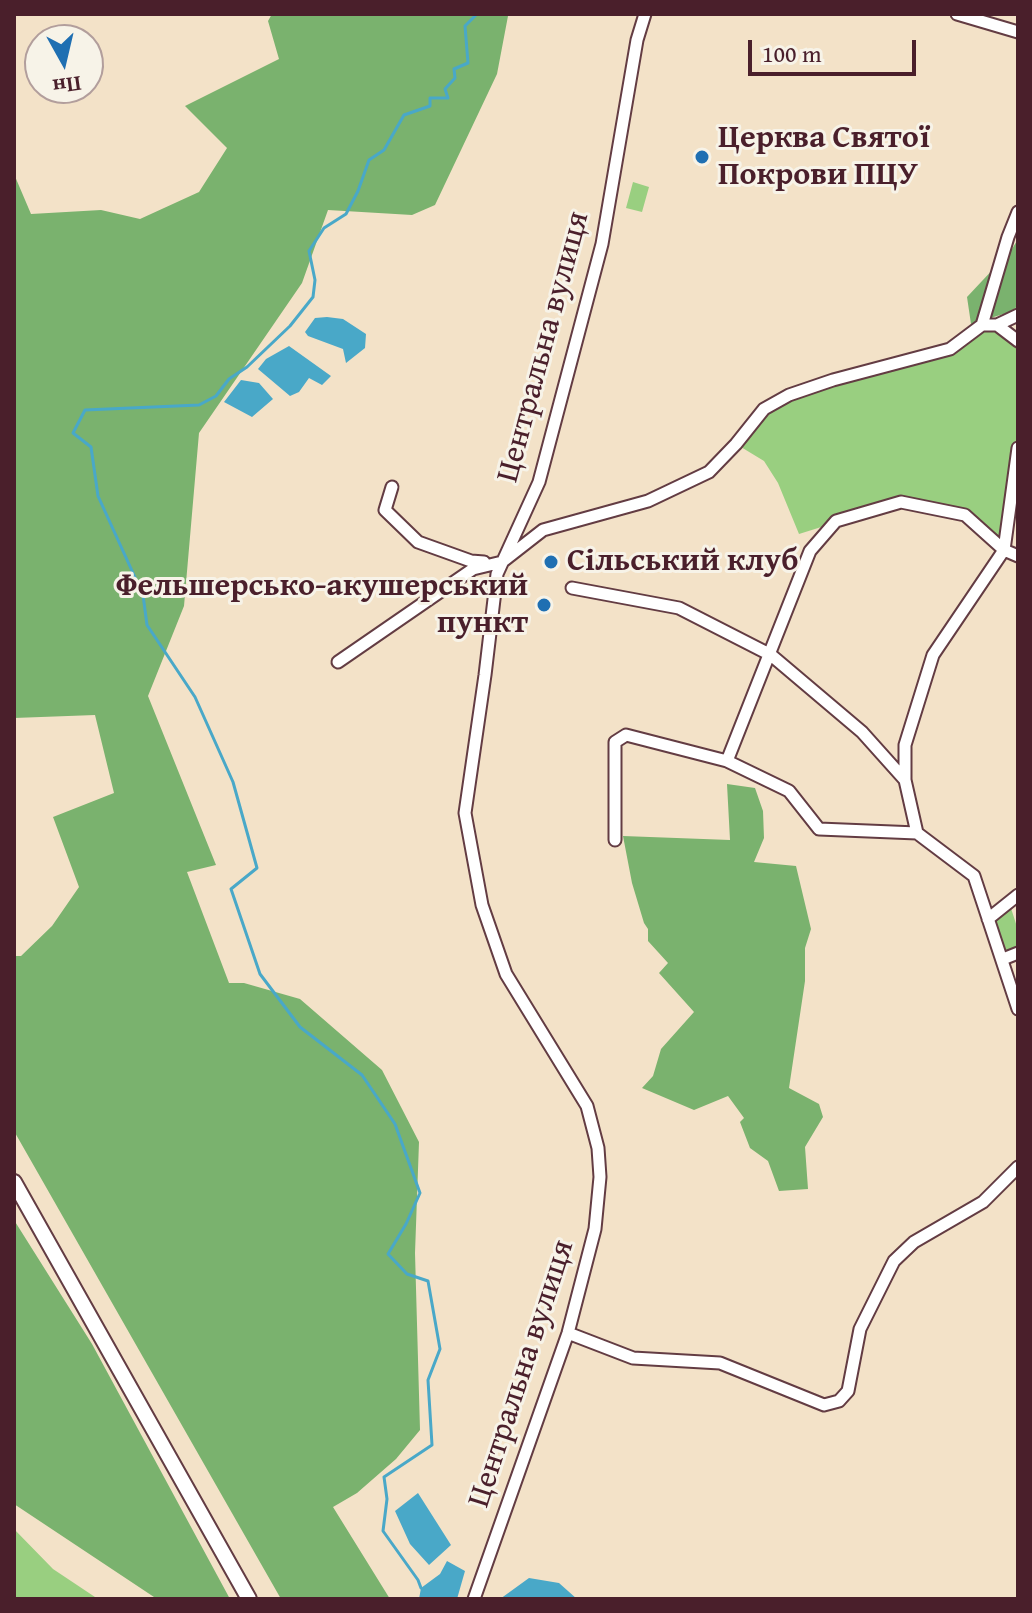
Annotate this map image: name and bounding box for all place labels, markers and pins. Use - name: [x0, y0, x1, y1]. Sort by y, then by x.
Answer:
- place label: Церква Святої Покрови ПЦУ: [718, 120, 930, 195]
- marker: Церква Святої Покрови ПЦУ: [693, 148, 711, 166]
- place label: Сільський клуб: [567, 543, 798, 581]
- marker: Сільський клуб: [542, 553, 560, 571]
- place label: Фельшерсько-акушерський пункт: [116, 568, 528, 643]
- marker: Фельшерсько-акушерський пункт: [535, 596, 553, 614]

